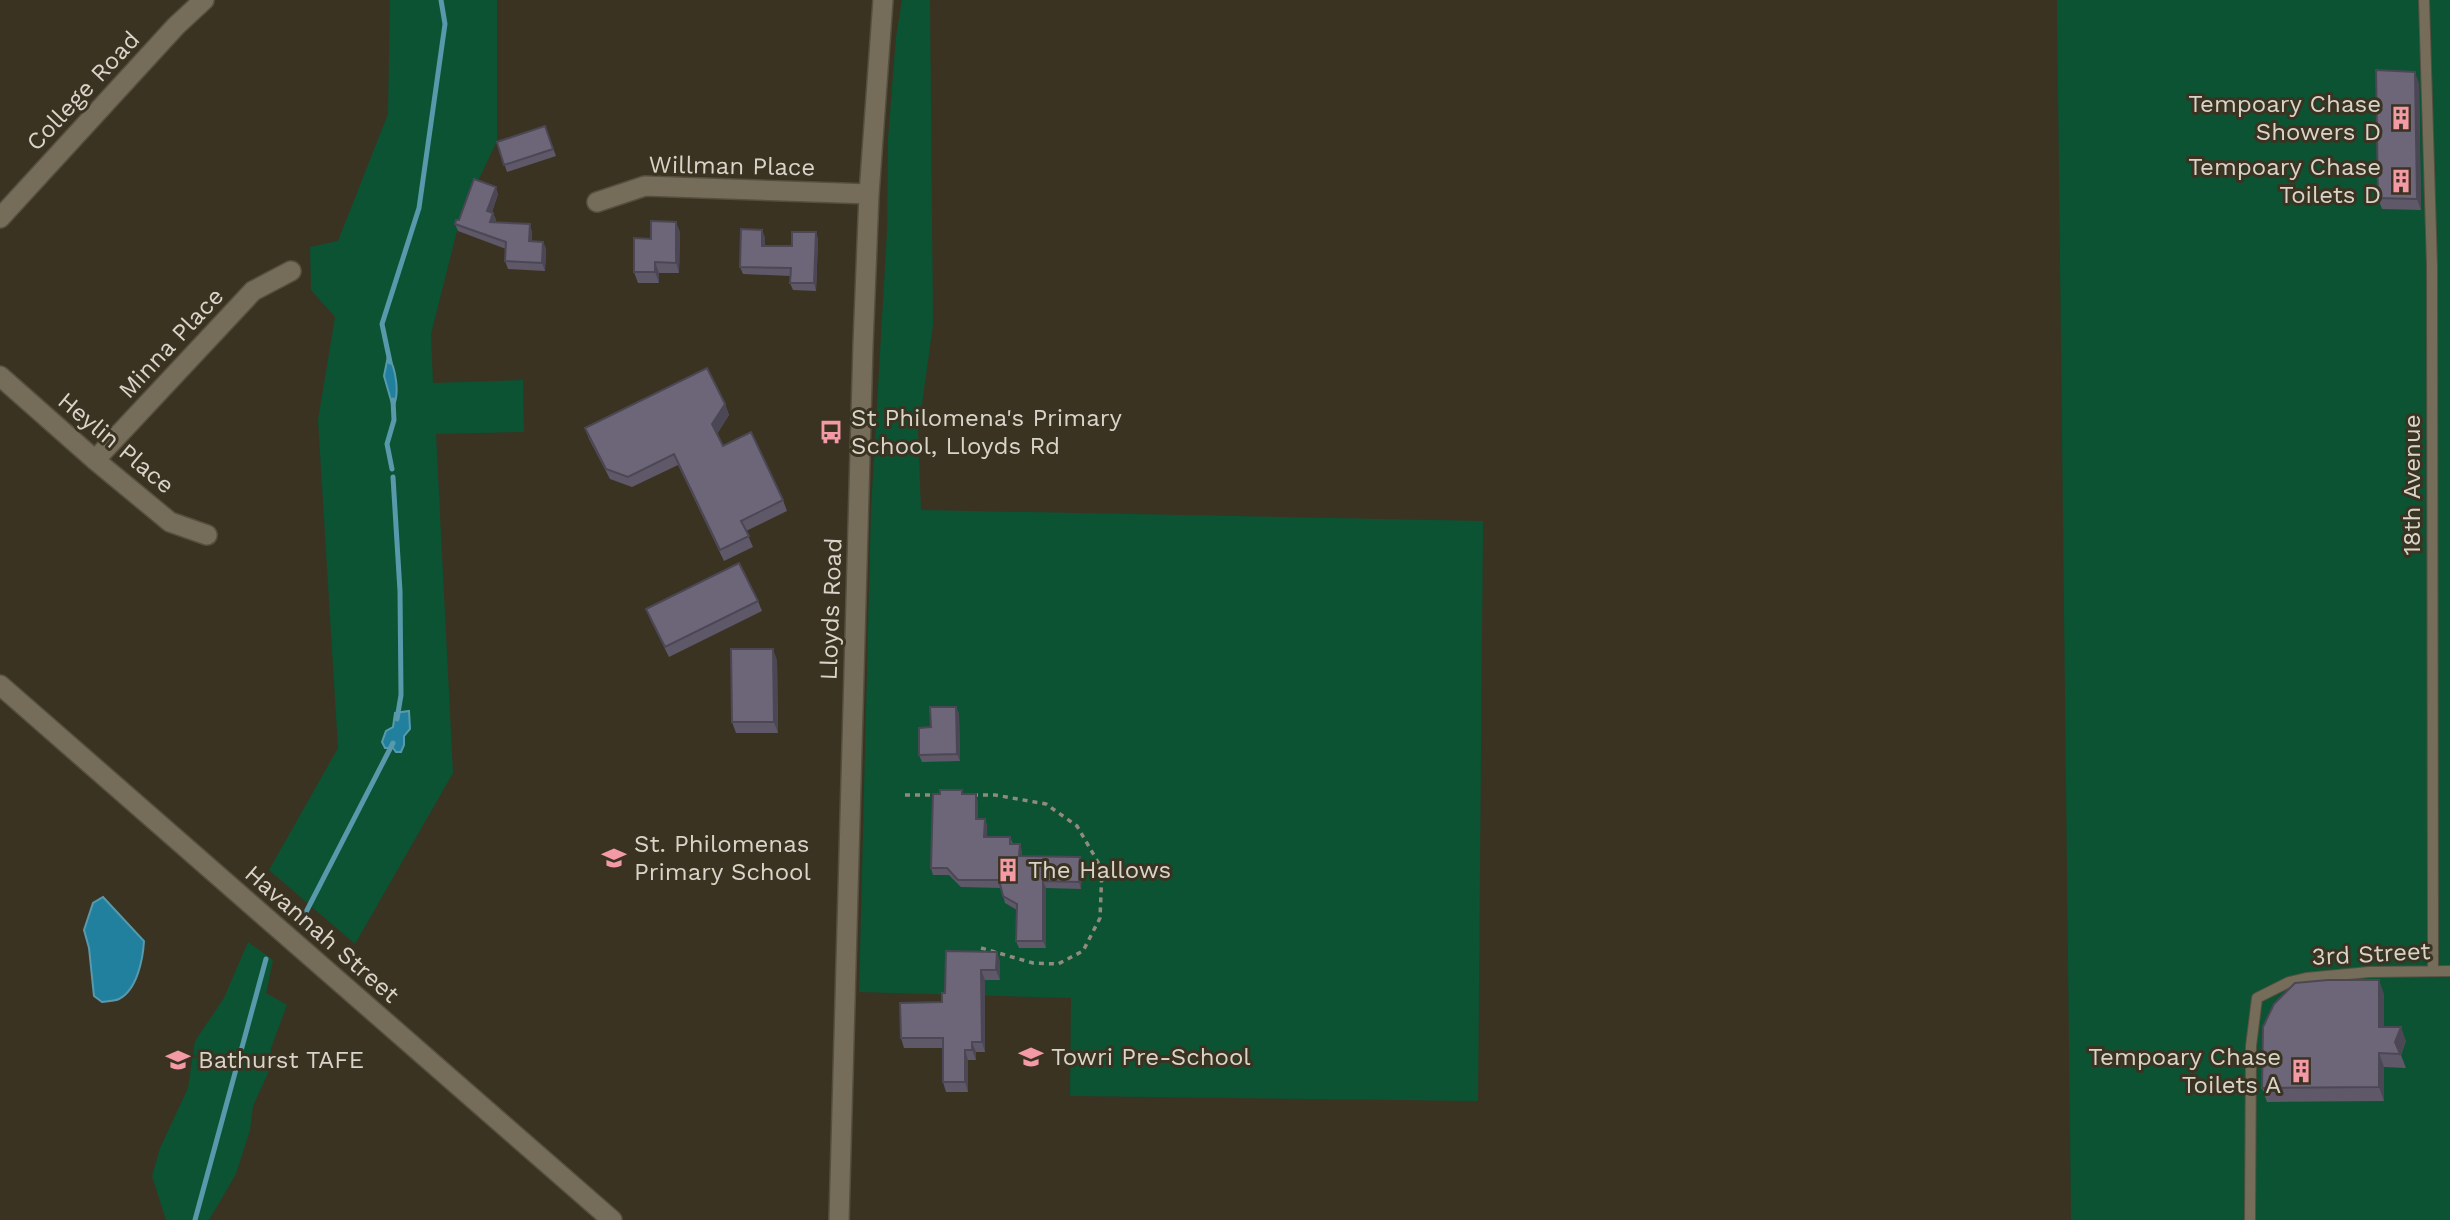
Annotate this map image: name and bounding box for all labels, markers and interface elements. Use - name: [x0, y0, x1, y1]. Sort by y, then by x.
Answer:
- street label: College Road: [21, 26, 145, 156]
- place label: Tempoary Chase Showers D: [2188, 90, 2381, 146]
- building icon: Tempoary Chase Showers D: [2387, 104, 2415, 132]
- street label: Willman Place: [649, 151, 815, 181]
- place label: Tempoary Chase Toilets D: [2188, 153, 2381, 209]
- building icon: Tempoary Chase Toilets D: [2387, 167, 2415, 195]
- street label: Minna Place: [113, 282, 229, 404]
- street label: Heylin Place: [52, 386, 180, 500]
- place label: St Philomena's Primary School, Lloyds Rd: [851, 404, 1123, 460]
- street label: 18th Avenue: [2398, 414, 2426, 556]
- bus stop icon: St Philomena's Primary School, Lloyds Rd: [817, 418, 845, 446]
- street label: Lloyds Road: [815, 537, 847, 681]
- place label: St. Philomenas Primary School: [634, 830, 812, 886]
- school or university icon: St. Philomenas Primary School: [600, 844, 628, 872]
- building icon: The Hallows: [994, 856, 1022, 884]
- place label: The Hallows: [1028, 856, 1171, 884]
- street label: Havannah Street: [239, 859, 405, 1009]
- street label: 3rd Street: [2311, 937, 2431, 971]
- school or university icon: Towri Pre-School: [1017, 1043, 1045, 1071]
- place label: Towri Pre-School: [1051, 1043, 1251, 1071]
- place label: Tempoary Chase Toilets A: [2088, 1043, 2281, 1099]
- school or university icon: Bathurst TAFE: [164, 1046, 192, 1074]
- place label: Bathurst TAFE: [198, 1046, 364, 1074]
- building icon: Tempoary Chase Toilets A: [2287, 1057, 2315, 1085]

